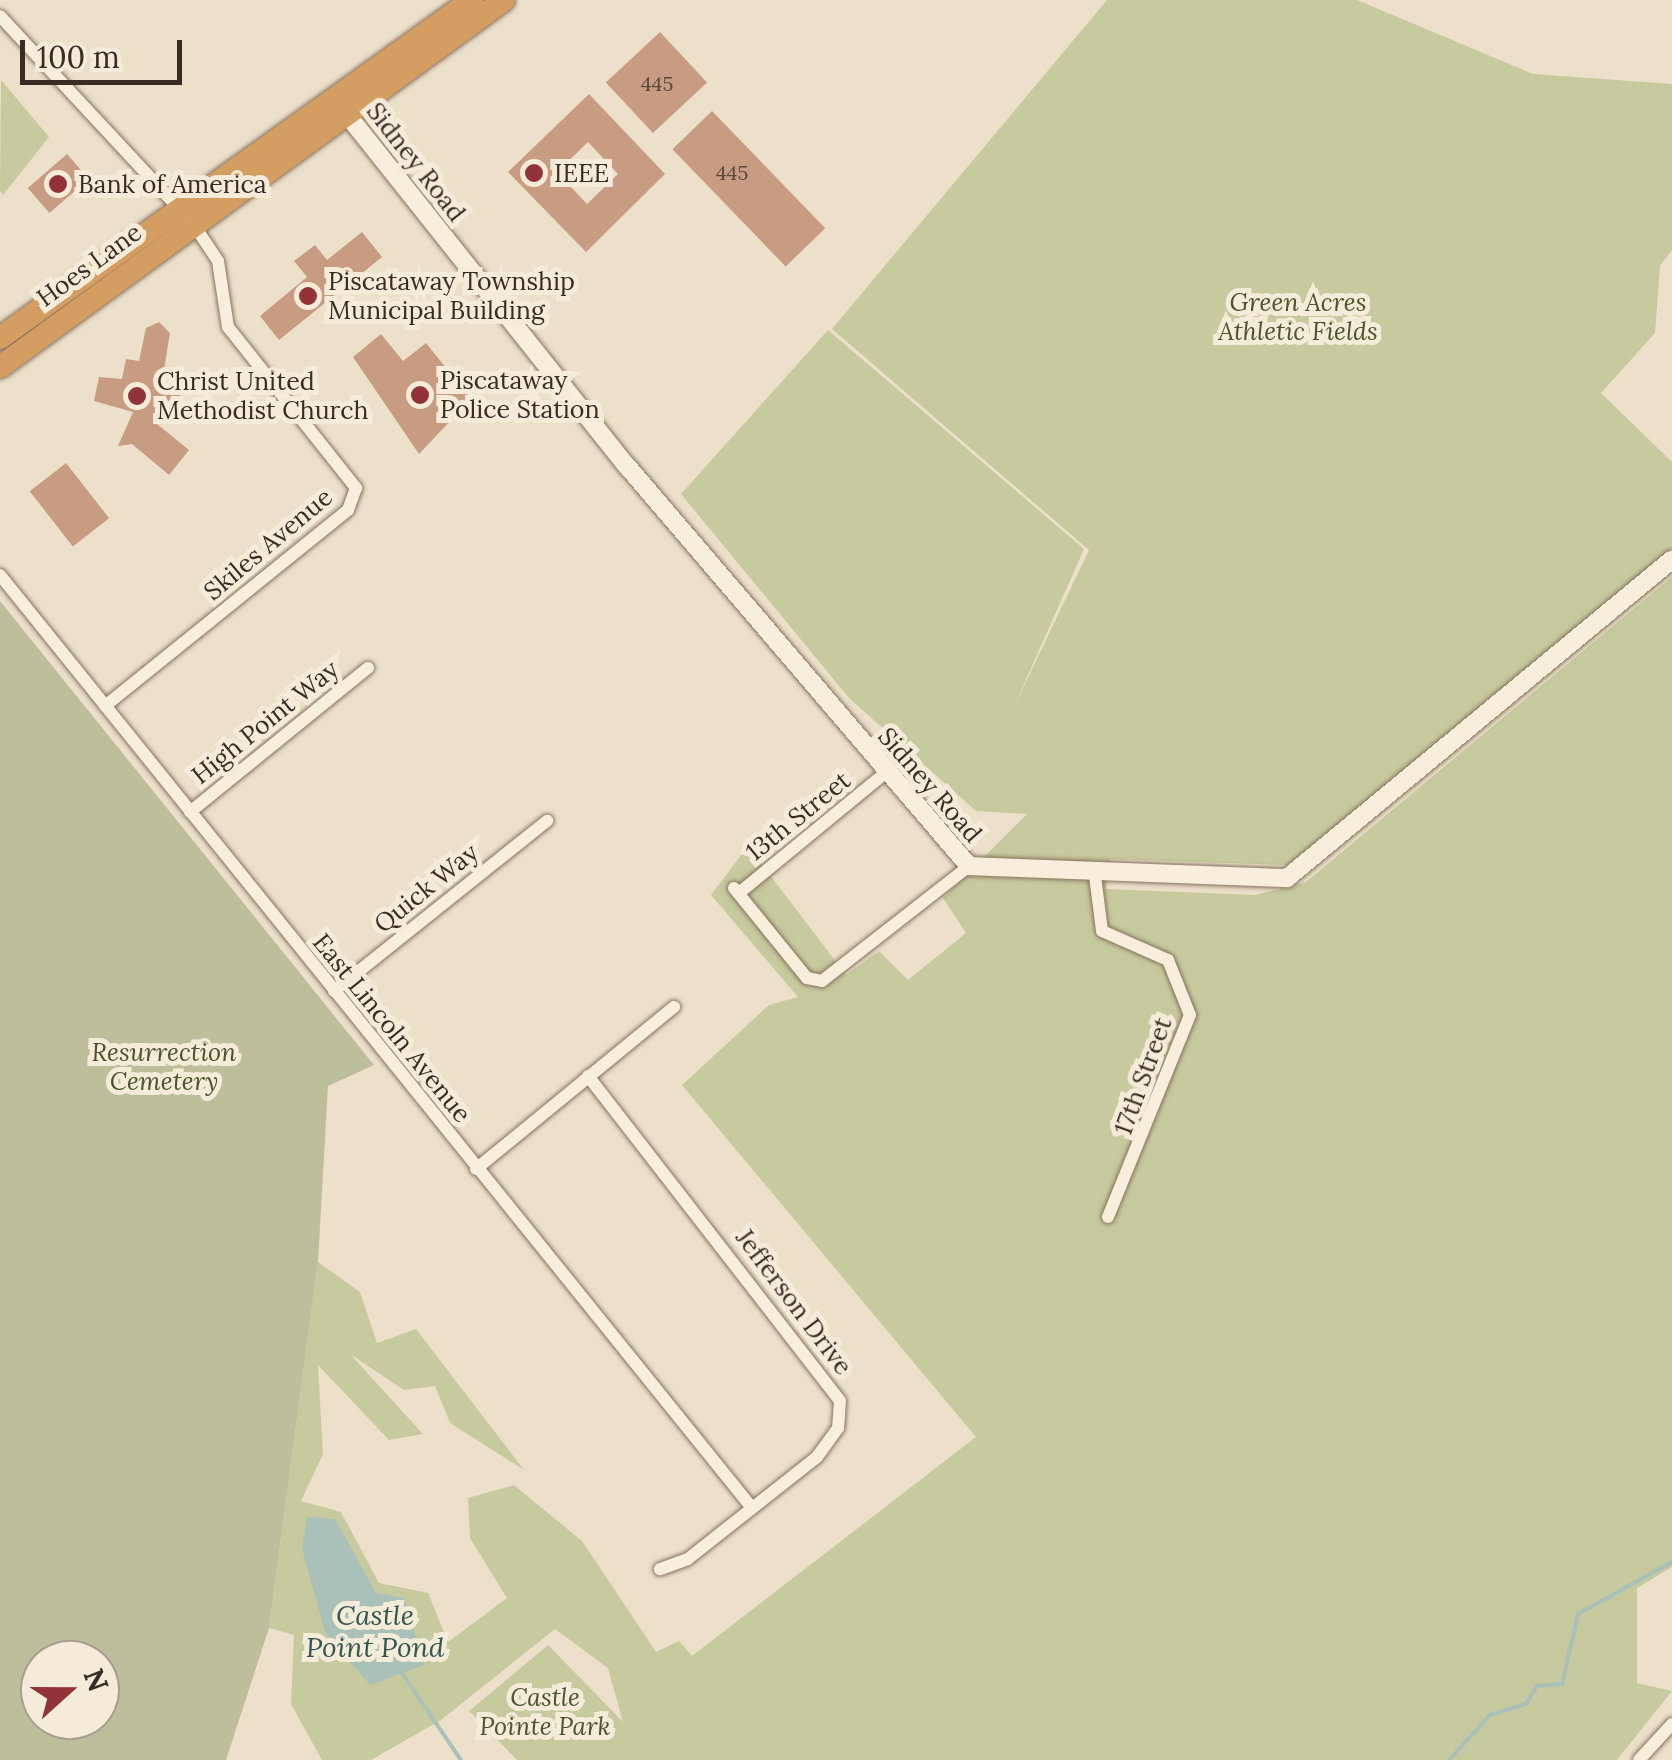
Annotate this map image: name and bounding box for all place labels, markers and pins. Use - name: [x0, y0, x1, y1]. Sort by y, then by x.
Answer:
- place label: IEEE: [554, 158, 609, 188]
- marker: IEEE: [523, 162, 545, 184]
- place label: Bank of America: [78, 169, 267, 199]
- marker: Bank of America: [47, 173, 69, 195]
- place label: Piscataway Township Municipal Building: [328, 267, 575, 326]
- marker: Piscataway Township Municipal Building: [297, 285, 319, 307]
- place label: Piscataway Police Station: [440, 366, 600, 425]
- place label: Christ United Methodist Church: [157, 367, 369, 426]
- marker: Piscataway Police Station: [409, 384, 431, 406]
- marker: Christ United Methodist Church: [126, 385, 148, 407]

